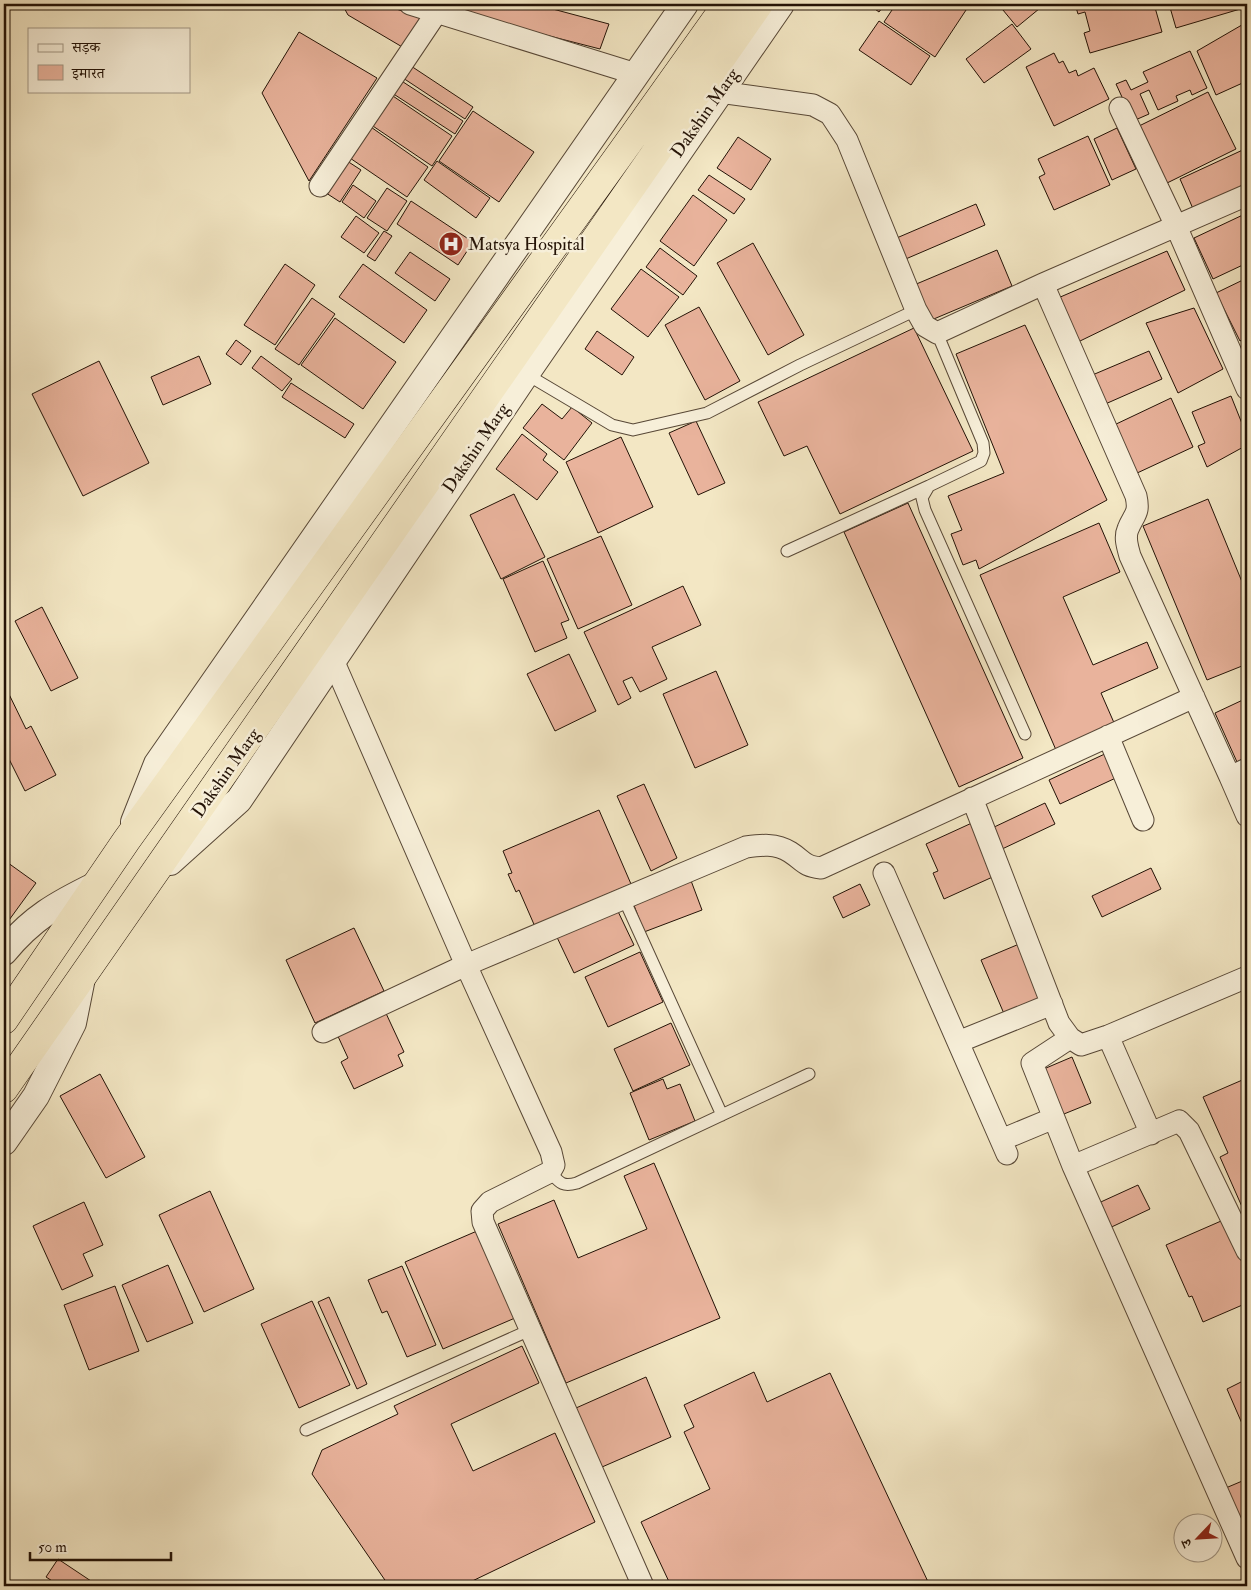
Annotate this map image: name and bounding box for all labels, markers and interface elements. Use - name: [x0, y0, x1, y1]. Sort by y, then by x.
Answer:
- legend: [28, 28, 190, 92]
- text: सड़क: [71, 38, 101, 57]
- street label: Dakshin Marg: [666, 63, 745, 162]
- text: इमारत: [71, 64, 106, 83]
- hospital icon: Matsya Hospital: [438, 231, 464, 257]
- place label: Matsya Hospital: [468, 233, 585, 256]
- street label: Dakshin Marg: [437, 397, 515, 498]
- street label: Dakshin Marg: [187, 723, 266, 822]
- north arrow: [1174, 1512, 1224, 1562]
- scale bar: [30, 1530, 171, 1562]
- text: उ: [1177, 1536, 1196, 1551]
- text: 50 m: [38, 1538, 67, 1557]

